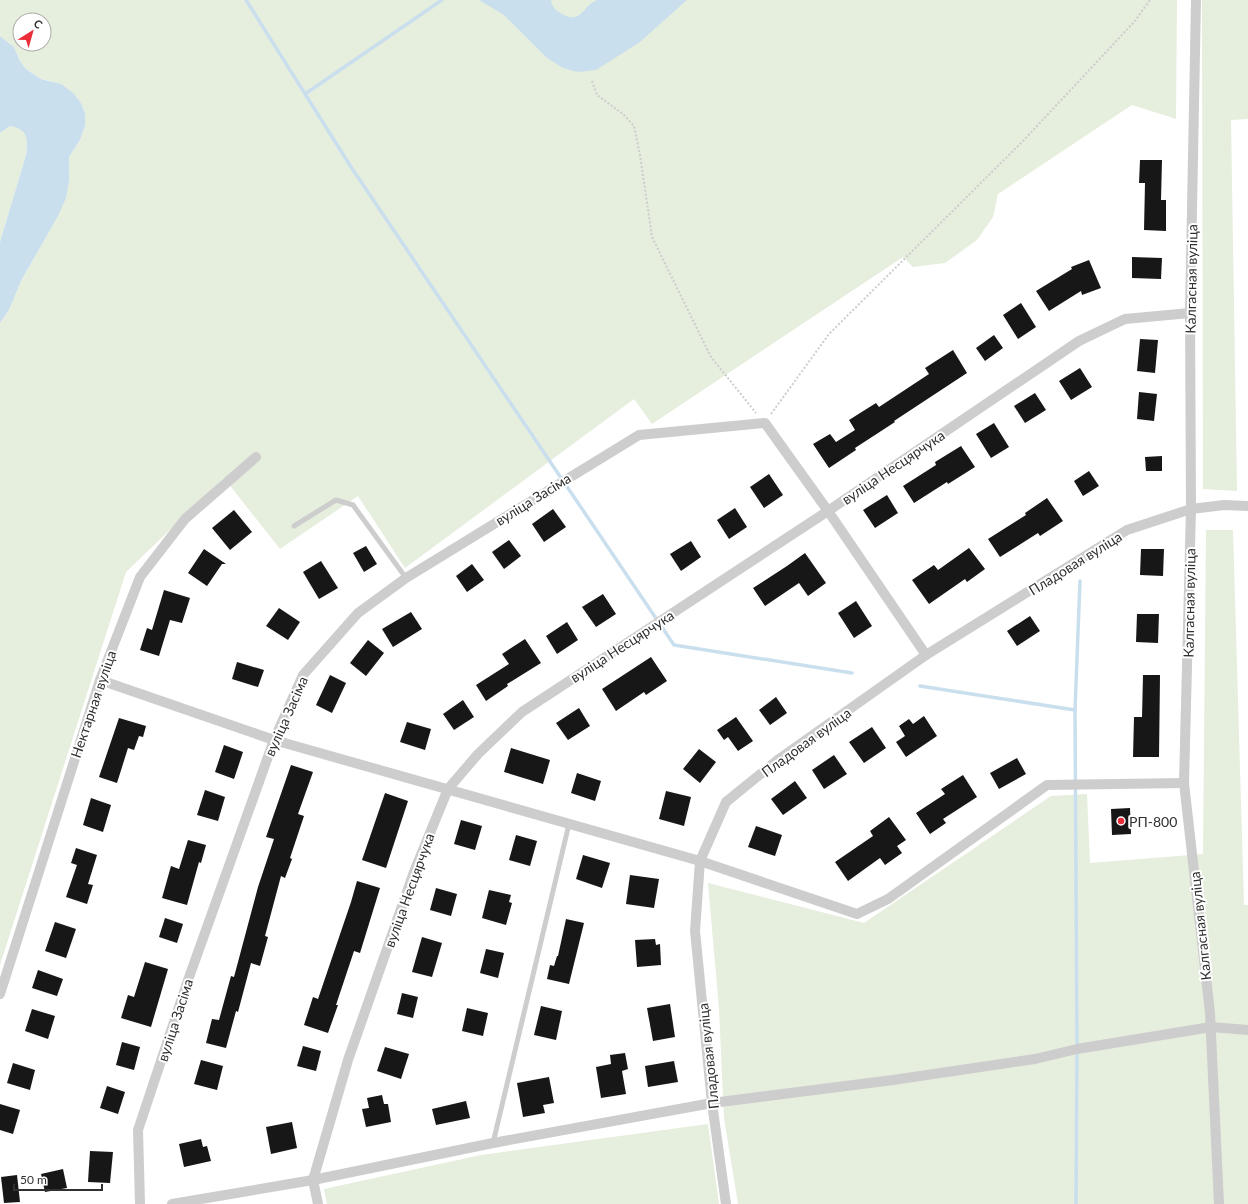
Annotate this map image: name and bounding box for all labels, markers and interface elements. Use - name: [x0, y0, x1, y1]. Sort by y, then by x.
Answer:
- north arrow: [12, 12, 52, 52]
- text: С: [31, 16, 46, 31]
- street label: Калгасная вуліца: [1182, 224, 1200, 334]
- street label: вуліца Несцярчука: [838, 426, 948, 508]
- street label: вуліца Засіма: [492, 469, 574, 529]
- street label: Пладовая вуліца: [1025, 528, 1125, 598]
- street label: Калгасная вуліца: [1180, 548, 1198, 658]
- street label: вуліца Несцярчука: [567, 606, 677, 686]
- street label: Нектарная вуліца: [67, 648, 119, 760]
- street label: вуліца Засіма: [261, 673, 311, 759]
- street label: Пладовая вуліца: [758, 704, 854, 780]
- place label: РП-800: [1129, 813, 1177, 830]
- marker: РП-800: [1116, 816, 1126, 826]
- street label: вуліца Несцярчука: [380, 831, 438, 949]
- street label: Калгасная вуліца: [1186, 871, 1214, 981]
- street label: вуліца Засіма: [154, 977, 196, 1063]
- street label: Пладовая вуліца: [694, 1002, 722, 1110]
- scale bar: [14, 1166, 102, 1192]
- text: 50 m: [20, 1172, 47, 1187]

